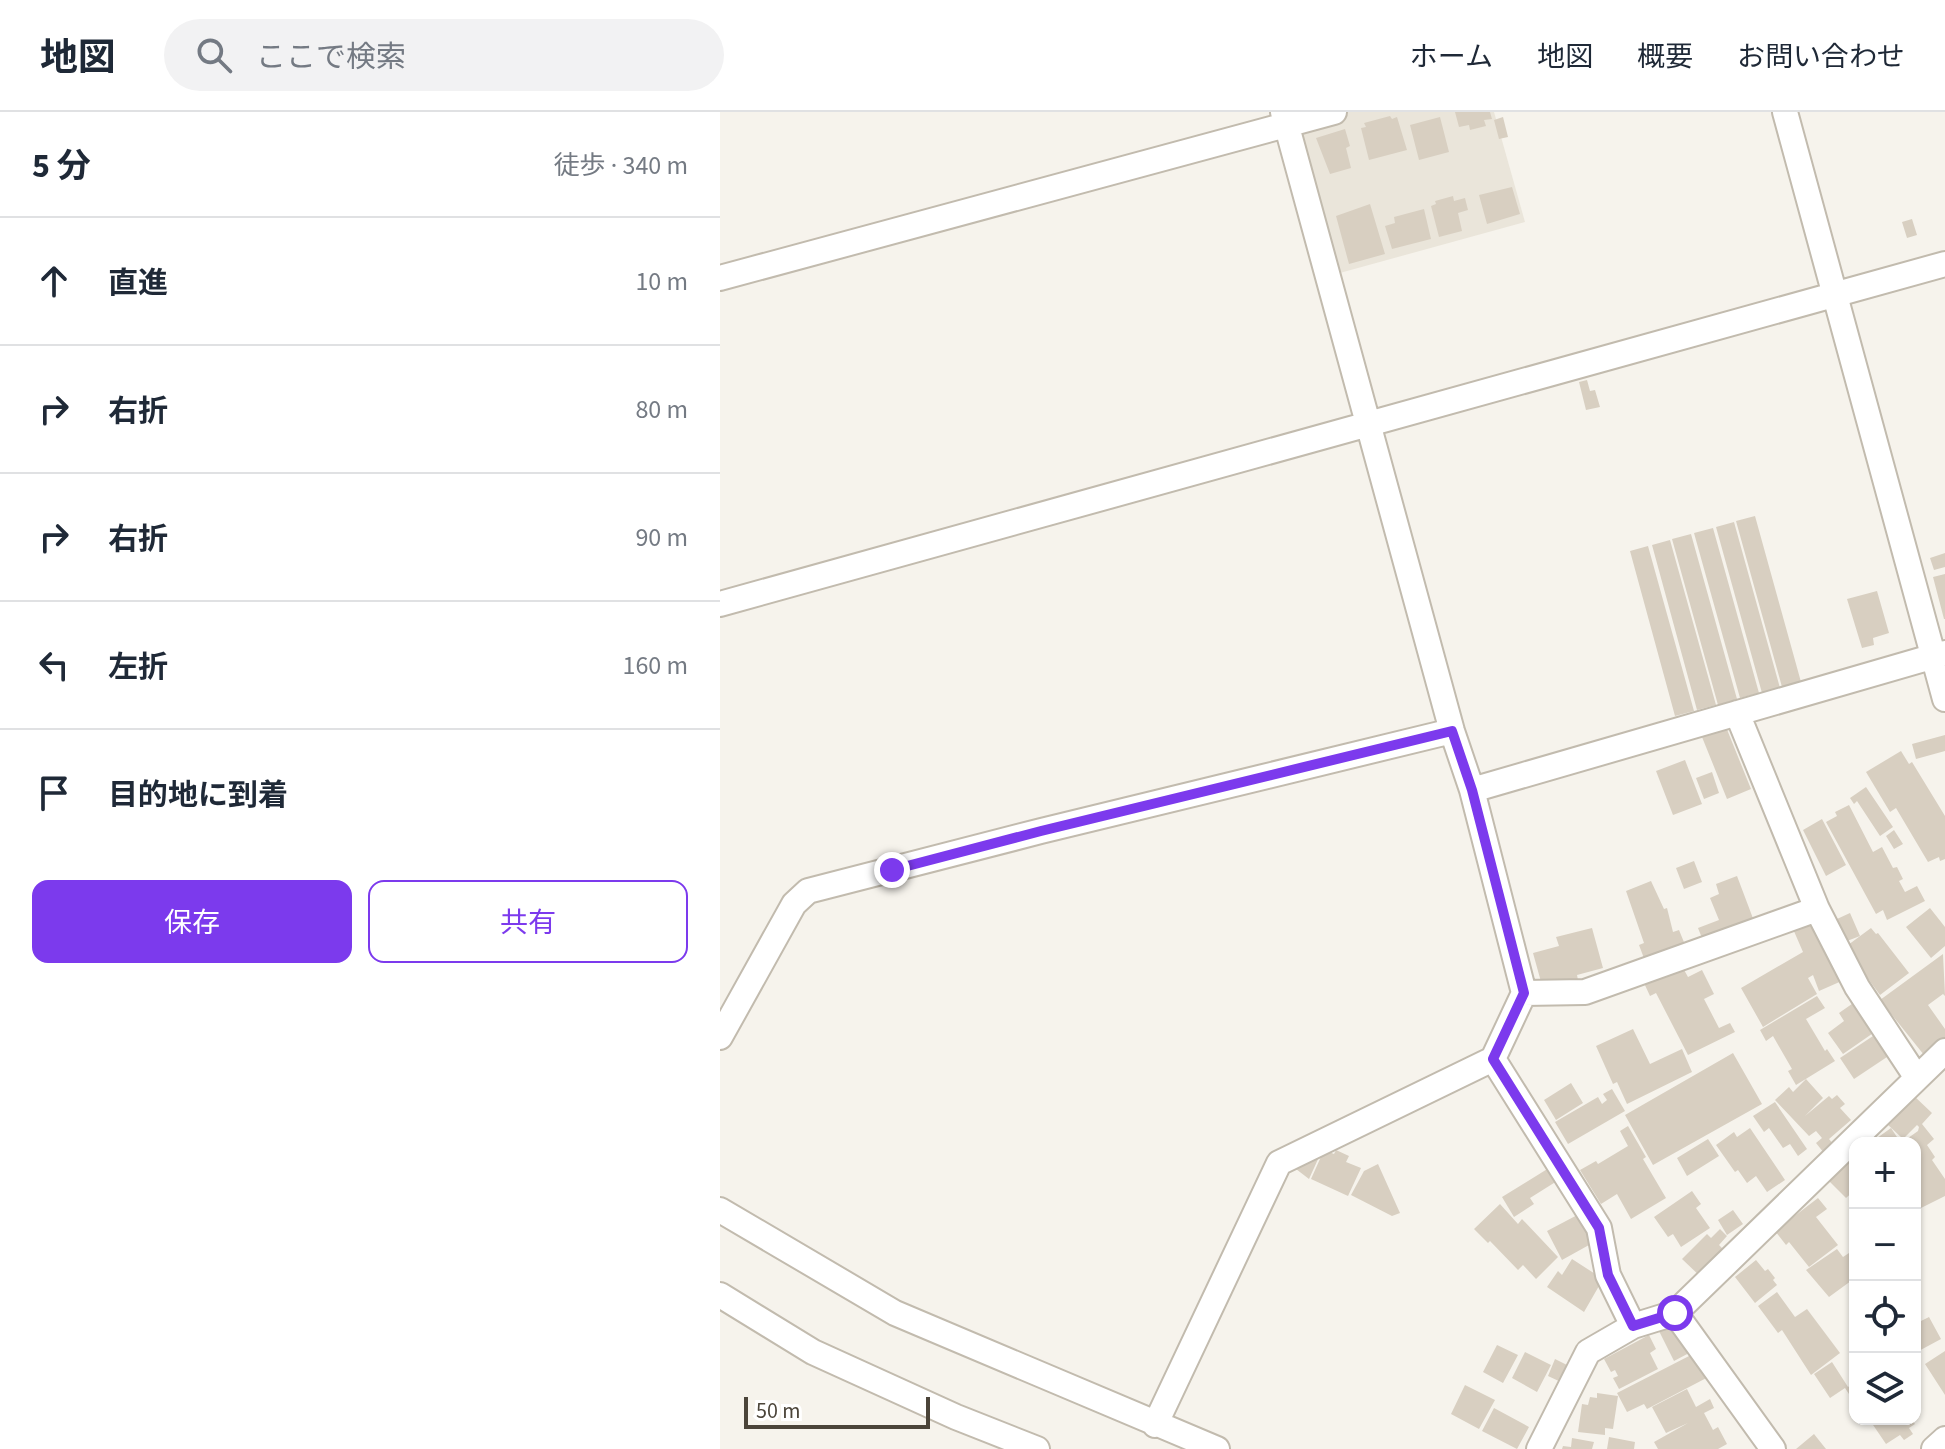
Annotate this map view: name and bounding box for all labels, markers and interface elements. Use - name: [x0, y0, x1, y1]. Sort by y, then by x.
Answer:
- search box: [164, 19, 724, 91]
- text: 地図: [40, 31, 116, 85]
- icon: search: [192, 33, 236, 77]
- text: ここで検索: [256, 36, 406, 79]
- text: ホーム: [1410, 37, 1493, 77]
- text: 地図: [1537, 37, 1593, 77]
- text: 概要: [1637, 37, 1693, 77]
- text: お問い合わせ: [1737, 37, 1905, 77]
- text: 5 分: [32, 142, 91, 191]
- text: 徒歩 · 340 m: [554, 147, 688, 184]
- icon: ahead: [32, 259, 76, 303]
- text: 直進: [108, 262, 168, 305]
- text: 10 m: [635, 263, 688, 300]
- icon: right: [32, 387, 76, 431]
- text: 右折: [108, 390, 168, 433]
- text: 80 m: [635, 391, 688, 428]
- icon: right: [32, 515, 76, 559]
- text: 右折: [108, 518, 168, 561]
- text: 90 m: [635, 519, 688, 556]
- icon: left: [32, 643, 76, 687]
- text: 左折: [108, 646, 168, 689]
- text: 160 m: [622, 647, 688, 684]
- icon: arrive: [32, 771, 76, 815]
- text: 目的地に到着: [108, 774, 288, 817]
- route end: [874, 852, 910, 888]
- button: 保存: [32, 880, 352, 963]
- button: 共有: [368, 880, 688, 963]
- map controls: [1849, 1137, 1921, 1425]
- button: +: [1849, 1137, 1921, 1209]
- button: −: [1849, 1209, 1921, 1281]
- button: locate: [1849, 1281, 1921, 1353]
- route start: [1657, 1295, 1693, 1331]
- button: layers: [1849, 1353, 1921, 1425]
- scale bar: [744, 1393, 930, 1429]
- text: 50 m: [756, 1395, 801, 1427]

